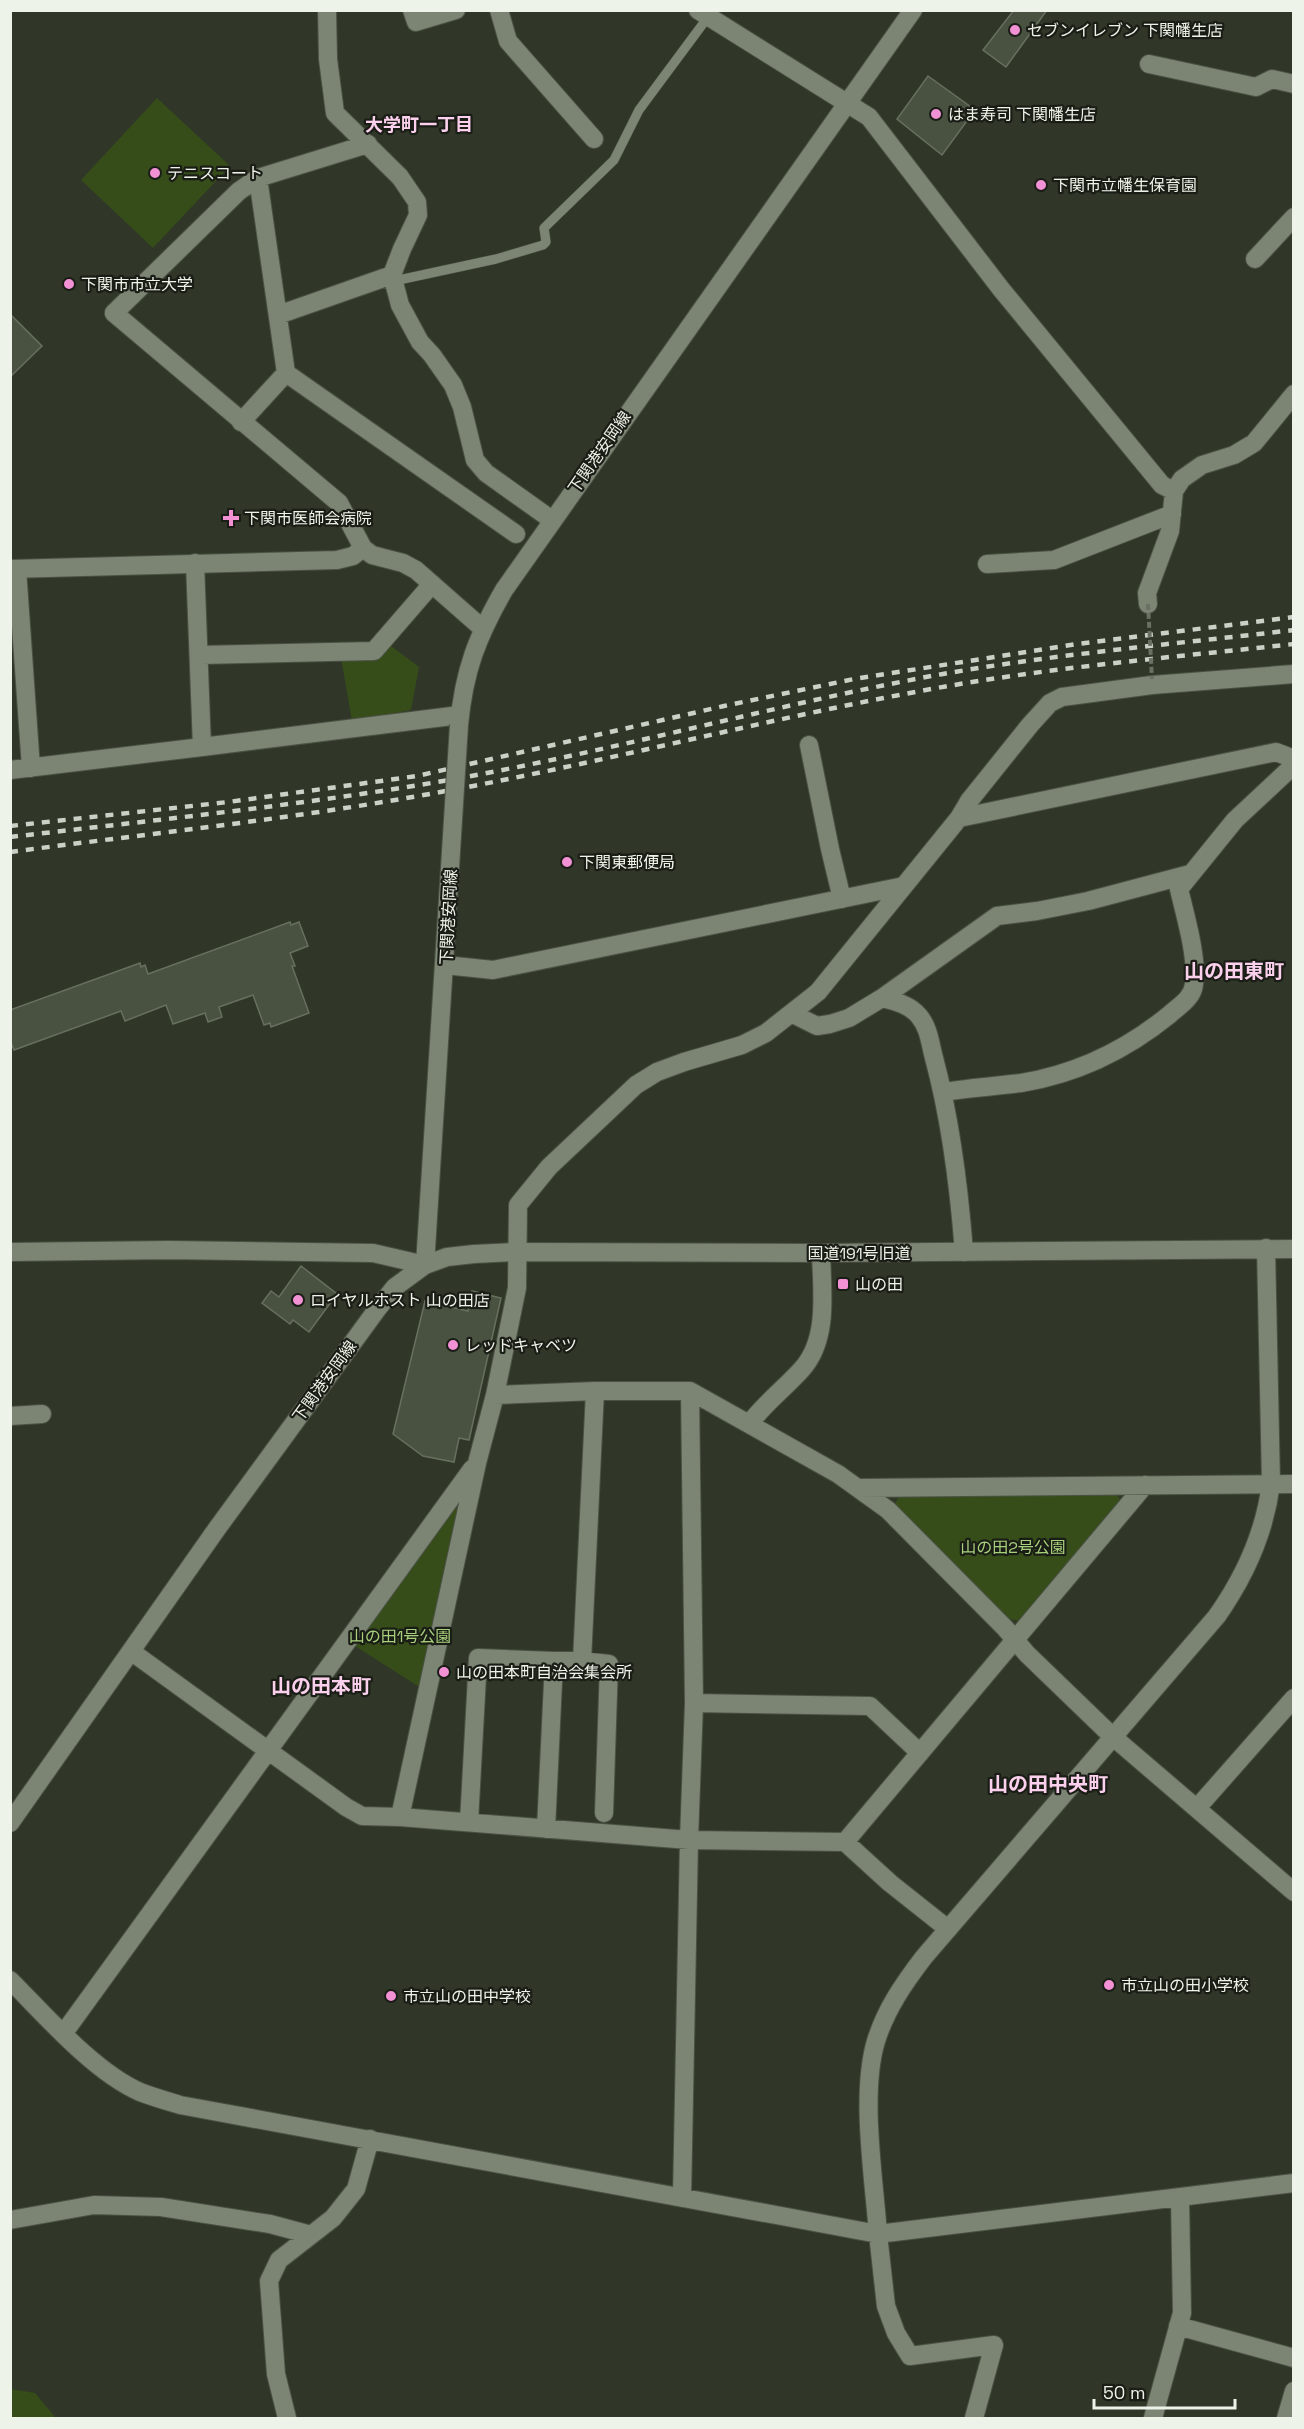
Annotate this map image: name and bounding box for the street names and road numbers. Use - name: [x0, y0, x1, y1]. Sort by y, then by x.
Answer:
- street label: 下関港安岡線: [563, 407, 636, 498]
- street label: 下関港安岡線: [436, 869, 461, 966]
- street label: 国道191号旧道: [807, 1243, 911, 1264]
- street label: 下関港安岡線: [288, 1336, 361, 1426]

